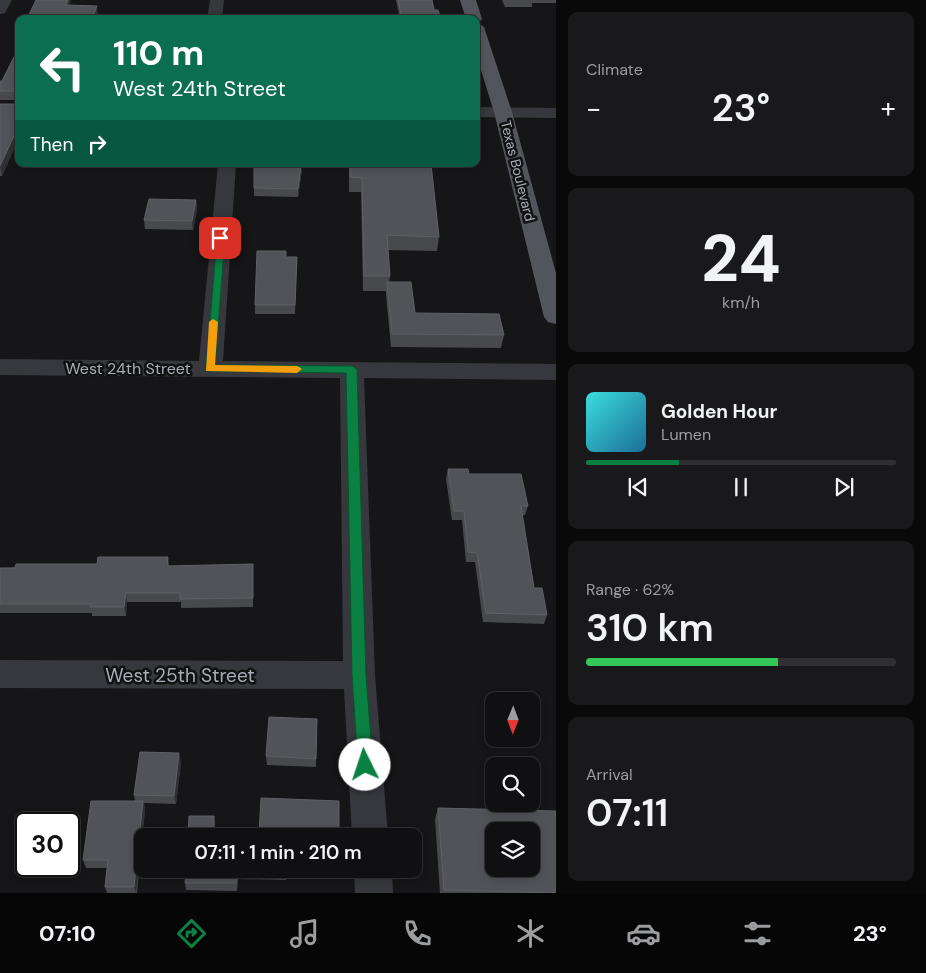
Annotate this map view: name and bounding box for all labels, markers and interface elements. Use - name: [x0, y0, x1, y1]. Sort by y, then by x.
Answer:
- text: 110 m: [113, 30, 204, 76]
- icon: left: [30, 35, 95, 100]
- text: Climate: [586, 59, 643, 80]
- text: West 24th Street: [113, 74, 286, 103]
- text: 23°: [712, 83, 770, 133]
- text: −: [586, 90, 601, 127]
- text: +: [881, 90, 896, 127]
- street label: Texas Boulevard: [497, 119, 539, 223]
- icon: right: [83, 130, 111, 158]
- text: Then: [30, 132, 73, 157]
- pin: [199, 217, 241, 259]
- text: 24: [701, 217, 781, 301]
- icon: arrive: [206, 224, 234, 252]
- text: km/h: [722, 292, 760, 313]
- street label: West 24th Street: [65, 358, 191, 379]
- text: Golden Hour: [661, 399, 777, 424]
- text: Lumen: [661, 424, 711, 445]
- icon: previous: [624, 473, 652, 501]
- icon: pause: [727, 473, 755, 501]
- icon: next: [830, 473, 858, 501]
- text: Range · 62%: [586, 579, 674, 600]
- text: 310 km: [586, 603, 714, 653]
- street label: West 25th Street: [105, 663, 255, 688]
- north arrow: [485, 692, 540, 748]
- map controls: [485, 692, 540, 877]
- position arrow: [338, 738, 390, 790]
- button: search: [485, 757, 540, 812]
- text: Arrival: [586, 764, 633, 785]
- text: 07:11: [586, 788, 668, 838]
- speed limit sign: 30: [15, 812, 80, 877]
- button: layers: [485, 822, 540, 877]
- text: 07:11 · 1 min · 210 m: [195, 840, 361, 865]
- icon: directions: [174, 916, 209, 951]
- icon: music: [287, 916, 322, 951]
- icon: phone: [400, 916, 435, 951]
- icon: climate: [513, 916, 548, 951]
- icon: car: [626, 916, 661, 951]
- icon: filters: [740, 916, 775, 951]
- text: 07:10: [39, 919, 95, 948]
- text: 23°: [853, 919, 887, 948]

